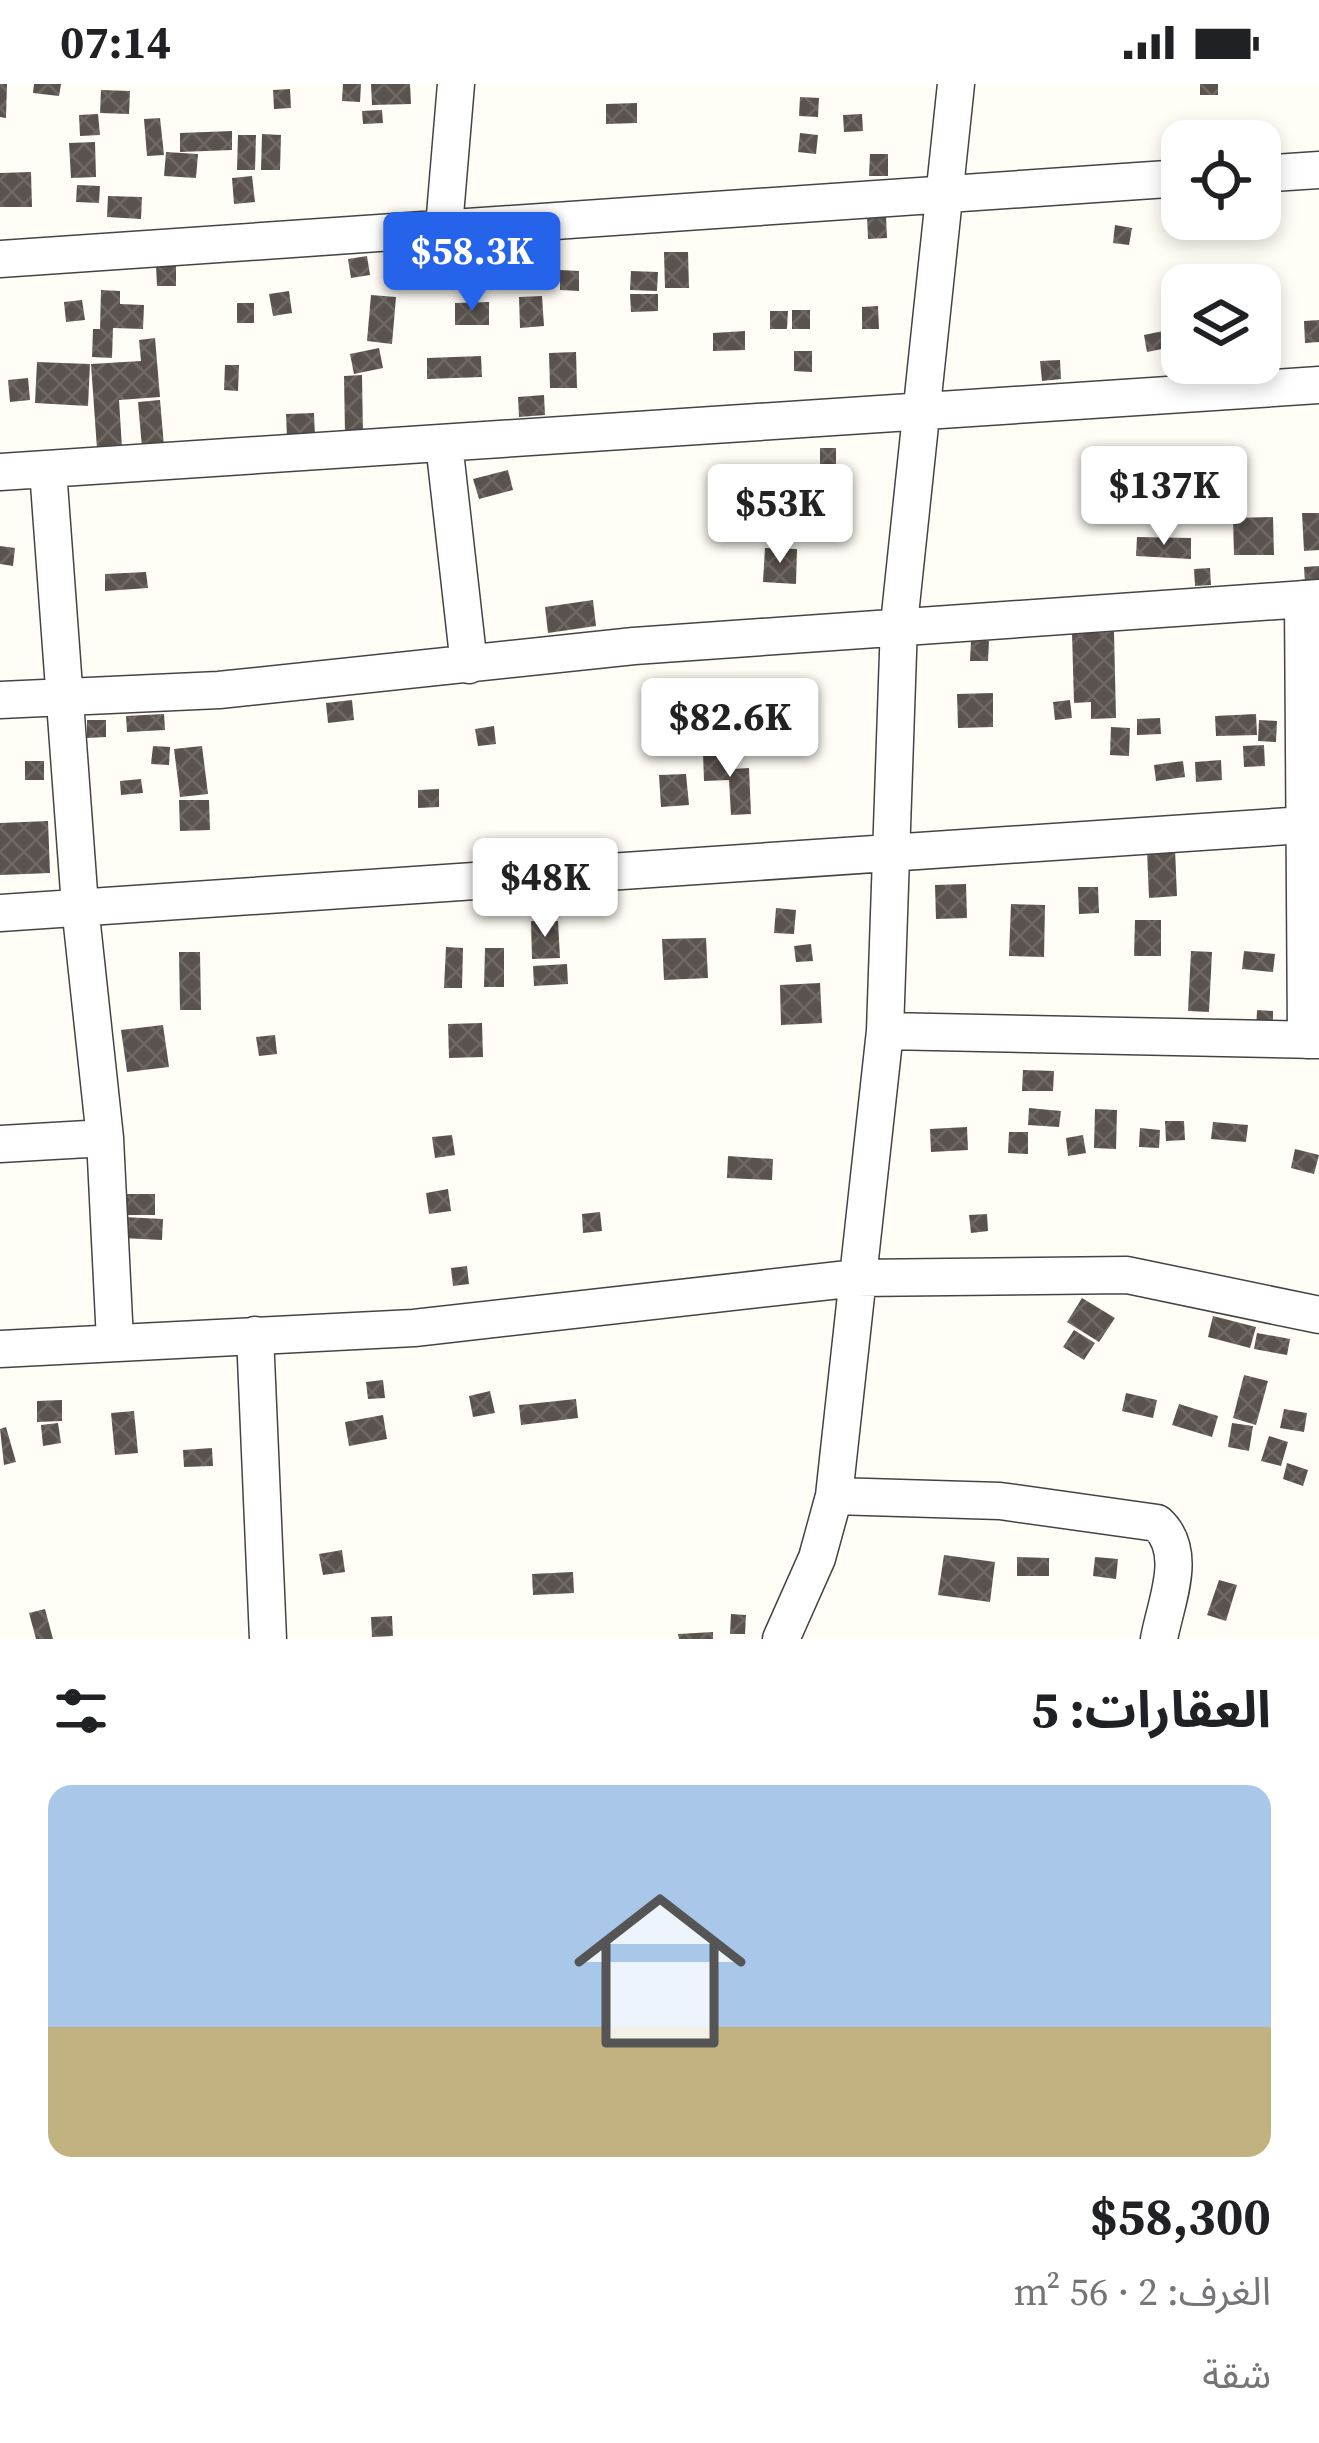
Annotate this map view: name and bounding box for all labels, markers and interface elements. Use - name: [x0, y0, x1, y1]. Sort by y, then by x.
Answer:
- text: 07:14: [60, 11, 171, 73]
- map controls: [1161, 120, 1281, 384]
- button: locate: [1161, 120, 1281, 240]
- pin: $58.3K: [374, 212, 570, 314]
- text: $58.3K: [410, 224, 534, 277]
- button: layers: [1161, 264, 1281, 384]
- pin: $137K: [1080, 446, 1248, 548]
- text: $137K: [1108, 458, 1220, 511]
- pin: $53K: [709, 464, 851, 566]
- text: $53K: [735, 476, 825, 529]
- pin: $82.6K: [632, 678, 828, 780]
- text: $82.6K: [668, 690, 792, 743]
- pin: $48K: [474, 838, 616, 940]
- text: $48K: [500, 850, 590, 903]
- text: العقارات: 5: [1031, 1674, 1271, 1744]
- icon: filters: [48, 1678, 114, 1744]
- icon: home: [552, 1863, 768, 2079]
- text: $58,300: [1090, 2181, 1271, 2251]
- text: الغرف: 2 · 56 m²: [1014, 2265, 1271, 2318]
- text: شقة: [1202, 2348, 1271, 2401]

